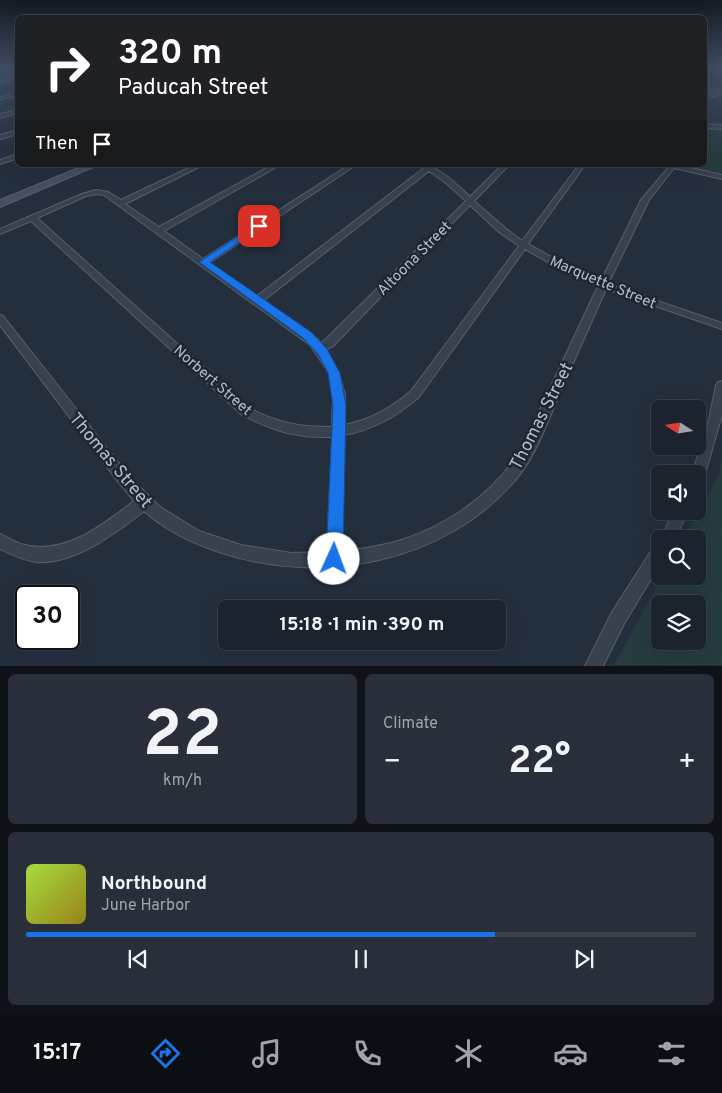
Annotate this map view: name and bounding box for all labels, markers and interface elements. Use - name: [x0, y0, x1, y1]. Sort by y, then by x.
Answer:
- text: 320 m: [118, 32, 222, 76]
- icon: right: [35, 35, 100, 100]
- text: Paducah Street: [118, 75, 268, 102]
- icon: arrive: [88, 130, 116, 158]
- text: Then: [35, 132, 78, 156]
- pin: [238, 205, 280, 247]
- icon: arrive: [245, 212, 273, 240]
- street label: Altoona Street: [374, 218, 456, 300]
- street label: Marquette Street: [546, 252, 658, 314]
- street label: Norbert Street: [169, 342, 255, 420]
- street label: Thomas Street: [505, 359, 579, 474]
- north arrow: [651, 400, 706, 455]
- map controls: [651, 400, 706, 650]
- street label: Thomas Street: [63, 408, 157, 514]
- button: sound: [651, 465, 706, 520]
- button: search: [651, 530, 706, 585]
- position arrow: [307, 532, 359, 584]
- speed limit sign: 30: [15, 585, 80, 650]
- button: layers: [651, 595, 706, 650]
- text: 15:18 · 1 min · 390 m: [280, 613, 445, 637]
- text: 22: [143, 697, 222, 779]
- text: Climate: [383, 714, 438, 734]
- text: 22°: [508, 738, 571, 787]
- text: −: [383, 745, 401, 781]
- text: +: [678, 745, 696, 781]
- text: km/h: [163, 771, 202, 791]
- text: Northbound: [101, 872, 207, 896]
- text: June Harbor: [101, 896, 190, 916]
- icon: previous: [124, 945, 152, 973]
- icon: pause: [347, 945, 375, 973]
- icon: next: [570, 945, 598, 973]
- icon: directions: [148, 1036, 183, 1071]
- icon: music: [249, 1036, 284, 1071]
- icon: phone: [350, 1036, 385, 1071]
- icon: climate: [451, 1036, 486, 1071]
- icon: car: [553, 1036, 588, 1071]
- icon: filters: [654, 1036, 689, 1071]
- text: 15:17: [33, 1040, 81, 1067]

